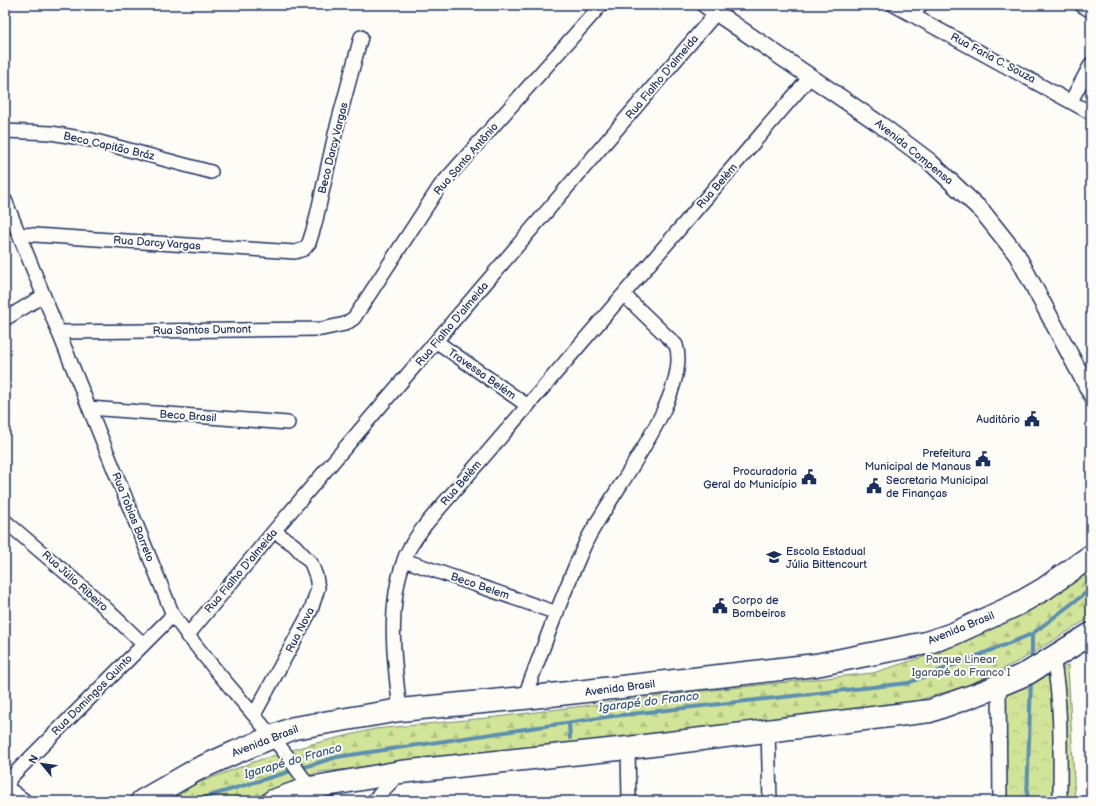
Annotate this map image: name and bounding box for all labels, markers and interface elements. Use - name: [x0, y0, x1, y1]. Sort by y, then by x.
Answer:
- street label: Rua Faria C. Souza: [948, 30, 1038, 86]
- street label: Rua Fialho D'almeida: [623, 32, 701, 122]
- street label: Beco Darcy Vargas: [315, 100, 351, 195]
- street label: Avenida Compensa: [872, 117, 956, 187]
- street label: Rua Santo Antônio: [431, 120, 501, 198]
- street label: Beco Capitão Bráz: [62, 129, 157, 163]
- street label: Rua Belém: [694, 161, 740, 211]
- street label: Rua Darcy Vargas: [113, 233, 202, 253]
- street label: Rua Fialho D'almeida: [413, 279, 491, 369]
- street label: Rua Santos Dumont: [152, 323, 252, 337]
- street label: Travessa Belém: [446, 346, 518, 402]
- street label: Beco Brasil: [159, 408, 217, 424]
- public building icon: Auditório: [1023, 410, 1041, 428]
- place label: Auditório: [976, 413, 1020, 426]
- place label: Prefeitura Municipal de Manaus: [865, 447, 972, 473]
- public building icon: Prefeitura Municipal de Manaus: [974, 450, 992, 468]
- street label: Rua Belém: [438, 458, 484, 508]
- place label: Procuradoria Geral do Município: [703, 465, 797, 491]
- public building icon: Procuradoria Geral do Município: [800, 468, 818, 486]
- street label: Rua Tobias Barreto: [109, 470, 157, 564]
- place label: Secretaria Municipal de Finanças: [886, 474, 988, 500]
- public building icon: Secretaria Municipal de Finanças: [865, 477, 883, 495]
- street label: Rua Fialho D'almeida: [202, 526, 280, 616]
- place label: Escola Estadual Júlia Bittencourt: [786, 545, 867, 571]
- street label: Rua Júlio Ribeiro: [39, 548, 111, 614]
- school or university icon: Escola Estadual Júlia Bittencourt: [765, 548, 783, 566]
- street label: Beco Belem: [449, 570, 511, 602]
- place label: Corpo de Bombeiros: [732, 594, 786, 620]
- public building icon: Corpo de Bombeiros: [711, 597, 729, 615]
- street label: Rua Nova: [283, 605, 317, 655]
- street label: Avenida Brasil: [926, 609, 996, 647]
- street label: Rua Domingos Quinto: [49, 652, 135, 738]
- park label: Parque Linear Igarapé do Franco I: [912, 653, 1011, 679]
- street label: Avenida Brasil: [584, 677, 656, 699]
- water label: Igarapé do Franco: [597, 688, 700, 716]
- street label: Avenida Brasil: [230, 722, 300, 760]
- water label: Igarapé do Franco: [241, 740, 344, 782]
- north arrow: [22, 744, 62, 784]
- text: N: [26, 753, 41, 766]

